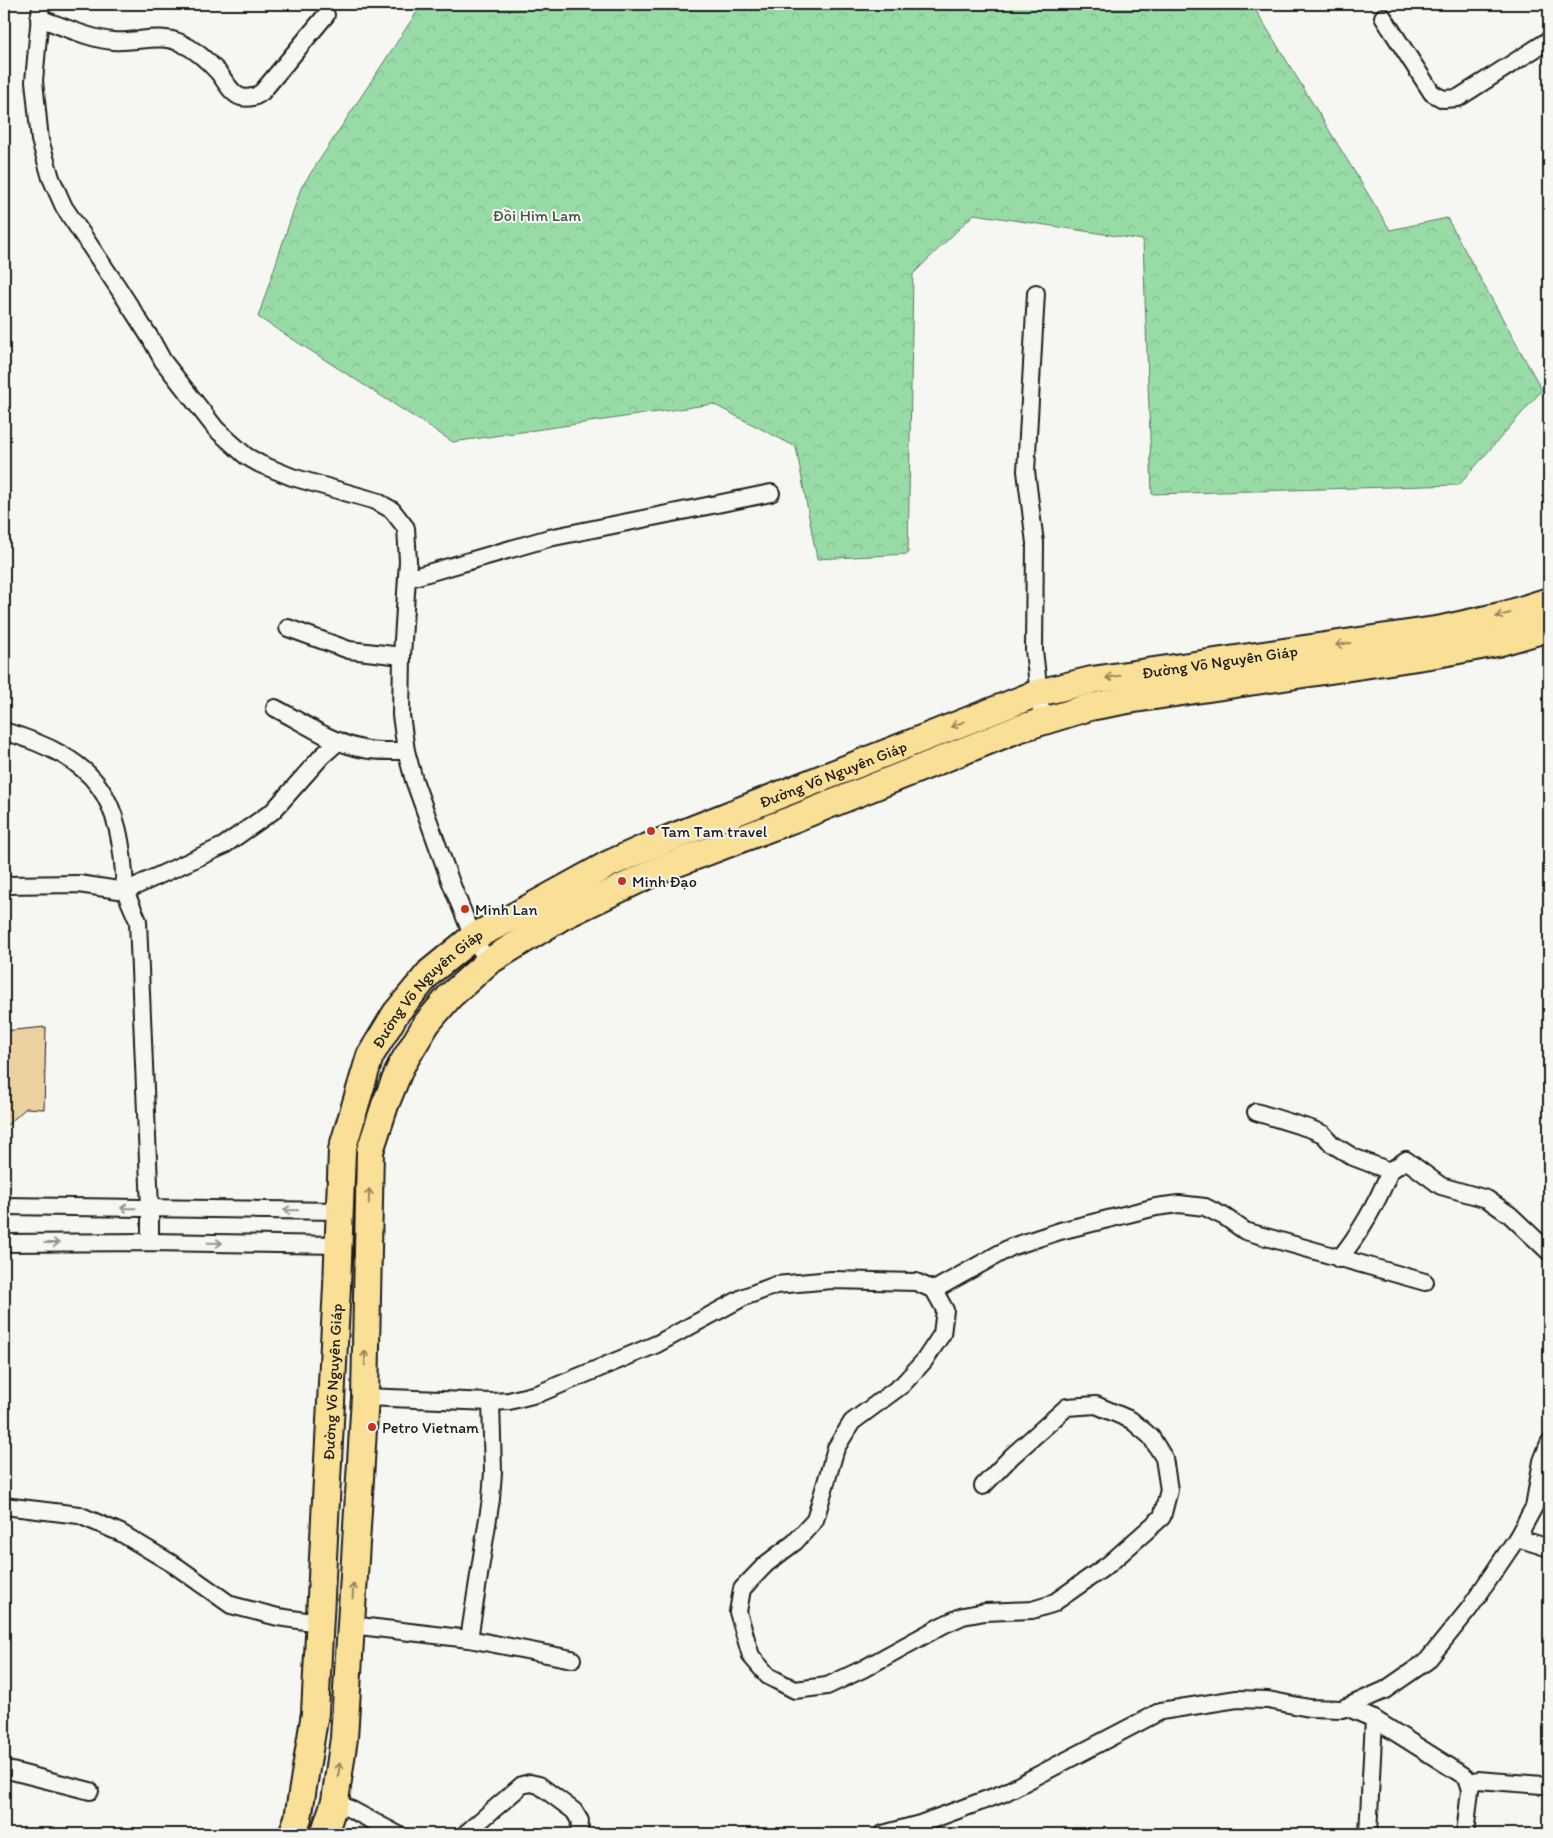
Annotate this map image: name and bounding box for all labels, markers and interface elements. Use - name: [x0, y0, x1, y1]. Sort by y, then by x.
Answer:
- park label: Đồi Him Lam: [493, 206, 581, 225]
- one-way arrow: [1495, 611, 1511, 621]
- one-way arrow: [1335, 639, 1351, 649]
- street label: Đường Võ Nguyên Giáp: [1141, 641, 1299, 683]
- one-way arrow: [1105, 672, 1121, 682]
- one-way arrow: [951, 720, 966, 729]
- street label: Đường Võ Nguyên Giáp: [757, 737, 910, 812]
- place label: Tam Tam travel: [661, 822, 768, 841]
- marker: Tam Tam travel: [645, 825, 657, 837]
- place label: Minh Đạo: [632, 872, 697, 891]
- marker: Minh Đạo: [616, 875, 628, 887]
- place label: Minh Lan: [475, 900, 538, 919]
- marker: Minh Lan: [459, 903, 471, 915]
- street label: Đường Võ Nguyên Giáp: [368, 925, 486, 1052]
- one-way arrow: [364, 1188, 373, 1204]
- one-way arrow: [120, 1203, 136, 1213]
- one-way arrow: [283, 1205, 299, 1215]
- one-way arrow: [44, 1238, 60, 1248]
- one-way arrow: [206, 1238, 223, 1248]
- street label: Đường Võ Nguyên Giáp: [319, 1303, 346, 1461]
- one-way arrow: [360, 1351, 370, 1367]
- place label: Petro Vietnam: [382, 1418, 479, 1437]
- marker: Petro Vietnam: [366, 1421, 378, 1433]
- one-way arrow: [349, 1583, 358, 1599]
- one-way arrow: [335, 1762, 345, 1778]

